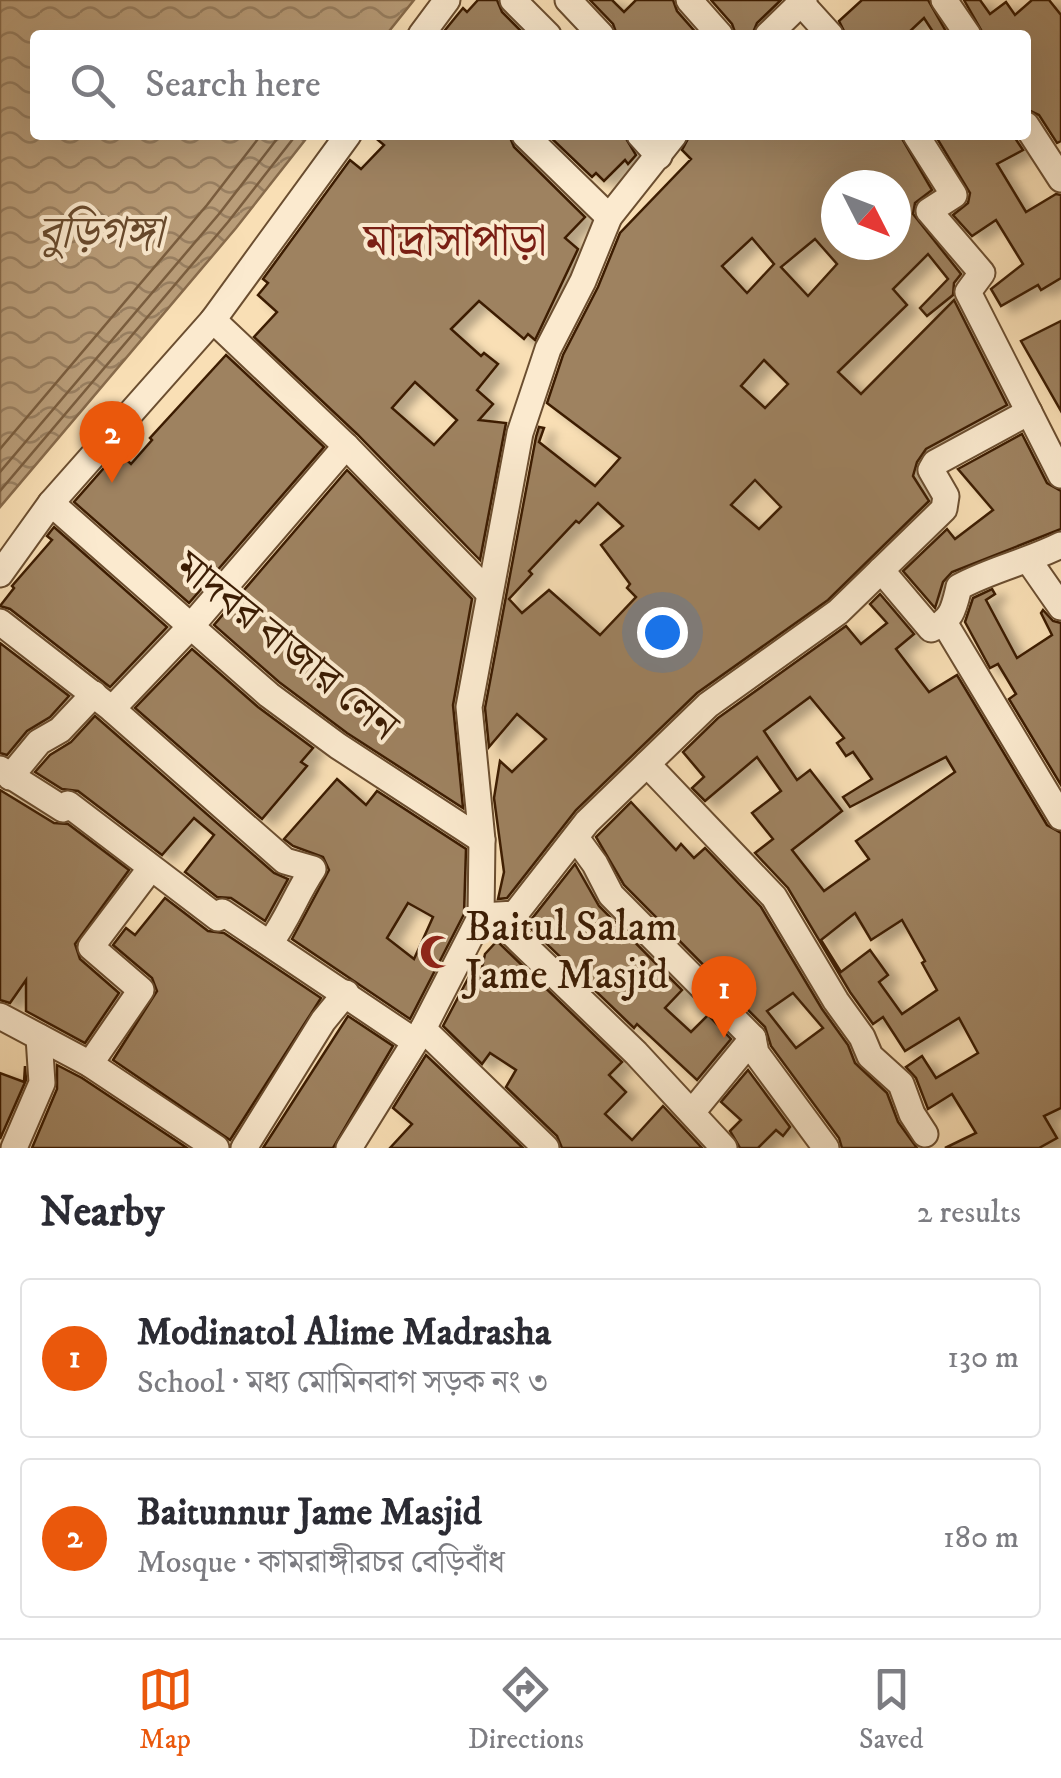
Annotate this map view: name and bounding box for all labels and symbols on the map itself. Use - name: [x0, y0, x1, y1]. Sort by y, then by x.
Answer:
- north arrow: [821, 170, 911, 260]
- water label: বুড়িগঙ্গা: [38, 205, 168, 262]
- district label: মাদ্রাসাপাড়া: [362, 214, 546, 270]
- pin: 2: [80, 400, 144, 483]
- street label: মাদবর বাজার লেন: [162, 540, 410, 754]
- your location: [637, 607, 688, 658]
- place label: Baitul Salam Jame Masjid: [461, 902, 677, 1002]
- mosque icon: Baitul Salam Jame Masjid: [418, 933, 456, 971]
- pin: 1: [692, 956, 756, 1038]

